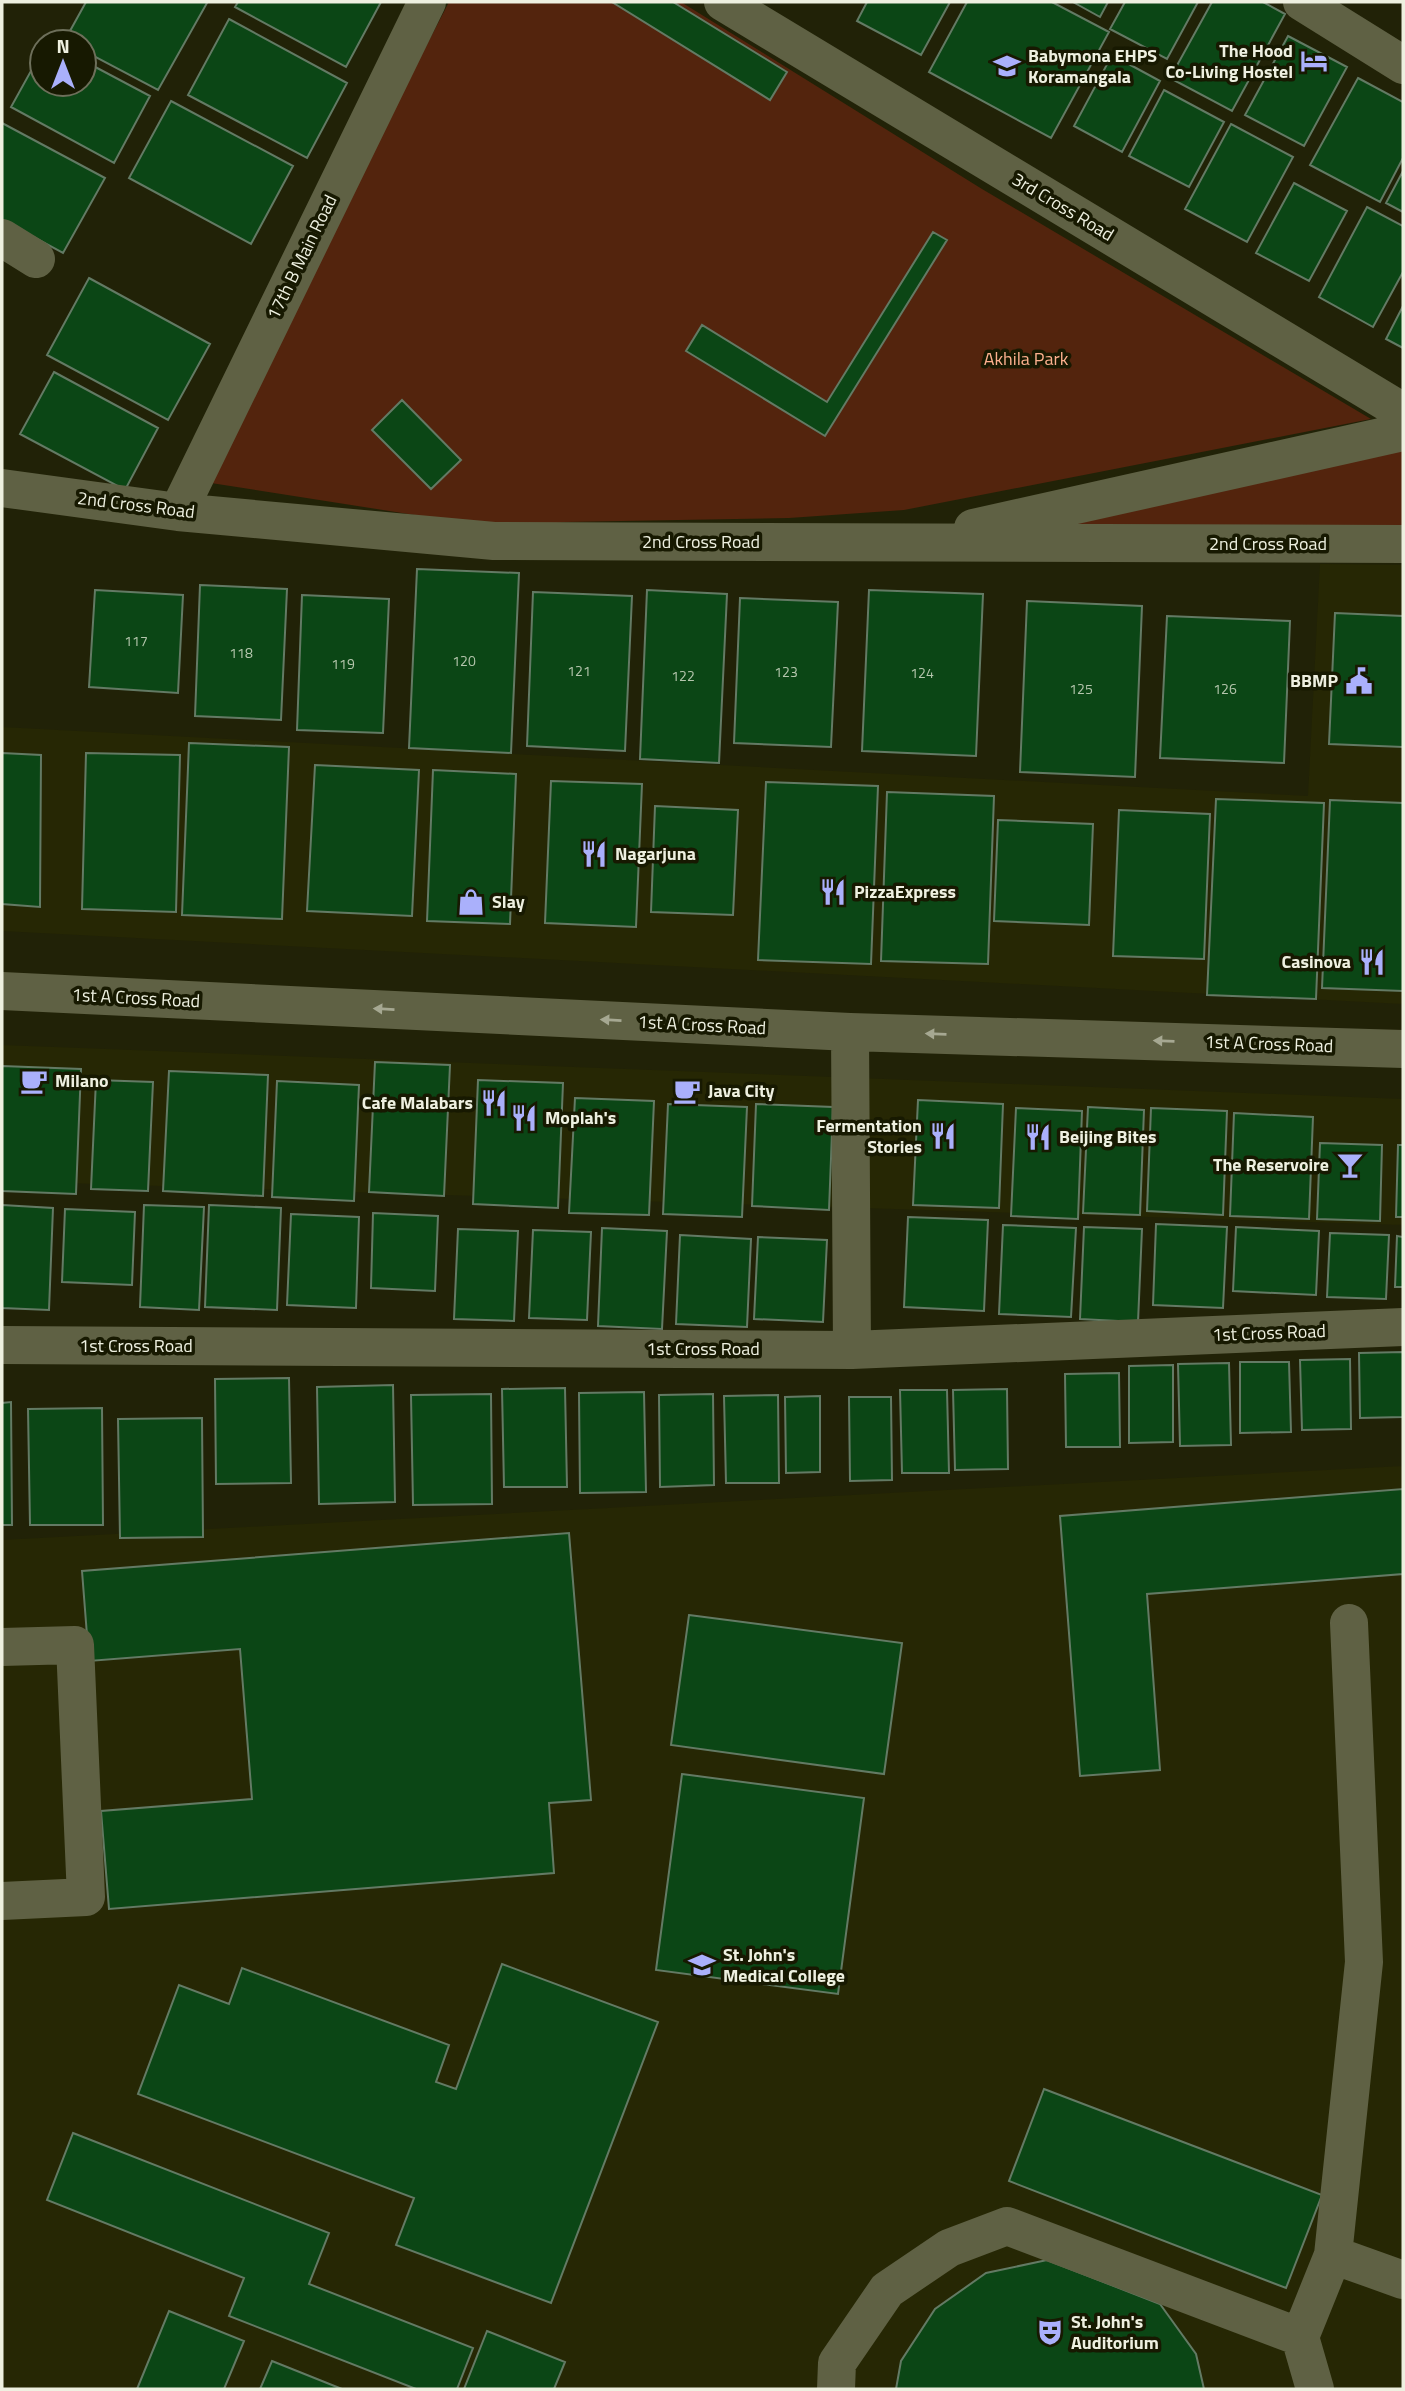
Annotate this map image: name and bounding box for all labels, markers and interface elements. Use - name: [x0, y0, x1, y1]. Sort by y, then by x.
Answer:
- north arrow: [28, 28, 98, 98]
- text: N: [56, 31, 70, 60]
- place label: The Hood Co-Living Hostel: [1165, 37, 1293, 85]
- place label: Babymona EHPS Koramangala: [1028, 42, 1157, 90]
- hotel icon: The Hood Co-Living Hostel: [1299, 46, 1329, 76]
- school or university icon: Babymona EHPS Koramangala: [992, 51, 1022, 81]
- street label: 3rd Cross Road: [1007, 166, 1119, 248]
- street label: 17th B Main Road: [260, 190, 343, 324]
- park label: Akhila Park: [984, 345, 1069, 372]
- street label: 2nd Cross Road: [76, 484, 196, 525]
- street label: 2nd Cross Road: [642, 528, 760, 555]
- street label: 2nd Cross Road: [1209, 530, 1327, 557]
- house number: 117: [124, 630, 148, 651]
- house number: 118: [229, 642, 253, 663]
- house number: 120: [452, 650, 476, 671]
- house number: 119: [331, 653, 355, 674]
- house number: 121: [567, 660, 591, 681]
- house number: 123: [774, 661, 798, 682]
- house number: 124: [910, 662, 934, 683]
- house number: 122: [671, 665, 695, 686]
- public building icon: BBMP: [1344, 666, 1374, 696]
- place label: BBMP: [1290, 667, 1338, 694]
- house number: 125: [1069, 678, 1093, 699]
- house number: 126: [1213, 678, 1237, 699]
- restaurant icon: Nagarjuna: [579, 839, 609, 869]
- place label: Nagarjuna: [615, 840, 696, 867]
- restaurant icon: PizzaExpress: [818, 877, 848, 907]
- place label: PizzaExpress: [854, 878, 956, 905]
- shop icon: Slay: [456, 887, 486, 917]
- place label: Slay: [492, 888, 525, 915]
- restaurant icon: Casinova: [1357, 947, 1387, 977]
- place label: Casinova: [1281, 948, 1351, 975]
- street label: 1st A Cross Road: [71, 981, 201, 1014]
- one-way arrow: [373, 1004, 395, 1015]
- street label: 1st A Cross Road: [637, 1008, 767, 1041]
- one-way arrow: [600, 1015, 622, 1026]
- street label: 1st A Cross Road: [1204, 1028, 1334, 1059]
- one-way arrow: [925, 1029, 947, 1040]
- one-way arrow: [1152, 1035, 1174, 1046]
- cafe icon: Milano: [19, 1066, 49, 1096]
- place label: Milano: [55, 1067, 109, 1094]
- cafe icon: Java City: [672, 1076, 702, 1106]
- place label: Java City: [708, 1077, 775, 1104]
- restaurant icon: Cafe Malabars: [479, 1088, 509, 1118]
- place label: Cafe Malabars: [362, 1089, 473, 1116]
- restaurant icon: Moplah's: [509, 1103, 539, 1133]
- place label: Moplah's: [545, 1104, 616, 1131]
- place label: Fermentation Stories: [816, 1112, 922, 1160]
- restaurant icon: Fermentation Stories: [928, 1121, 958, 1151]
- restaurant icon: Beijing Bites: [1023, 1122, 1053, 1152]
- place label: Beijing Bites: [1059, 1123, 1156, 1150]
- bar icon: The Reservoire: [1335, 1150, 1365, 1180]
- place label: The Reservoire: [1213, 1151, 1329, 1178]
- street label: 1st Cross Road: [1212, 1317, 1326, 1348]
- street label: 1st Cross Road: [79, 1332, 193, 1359]
- street label: 1st Cross Road: [646, 1335, 760, 1362]
- place label: St. John's Medical College: [723, 1941, 845, 1989]
- school or university icon: St. John's Medical College: [687, 1950, 717, 1980]
- place label: St. John's Auditorium: [1071, 2308, 1159, 2356]
- theatre icon: St. John's Auditorium: [1035, 2317, 1065, 2347]

